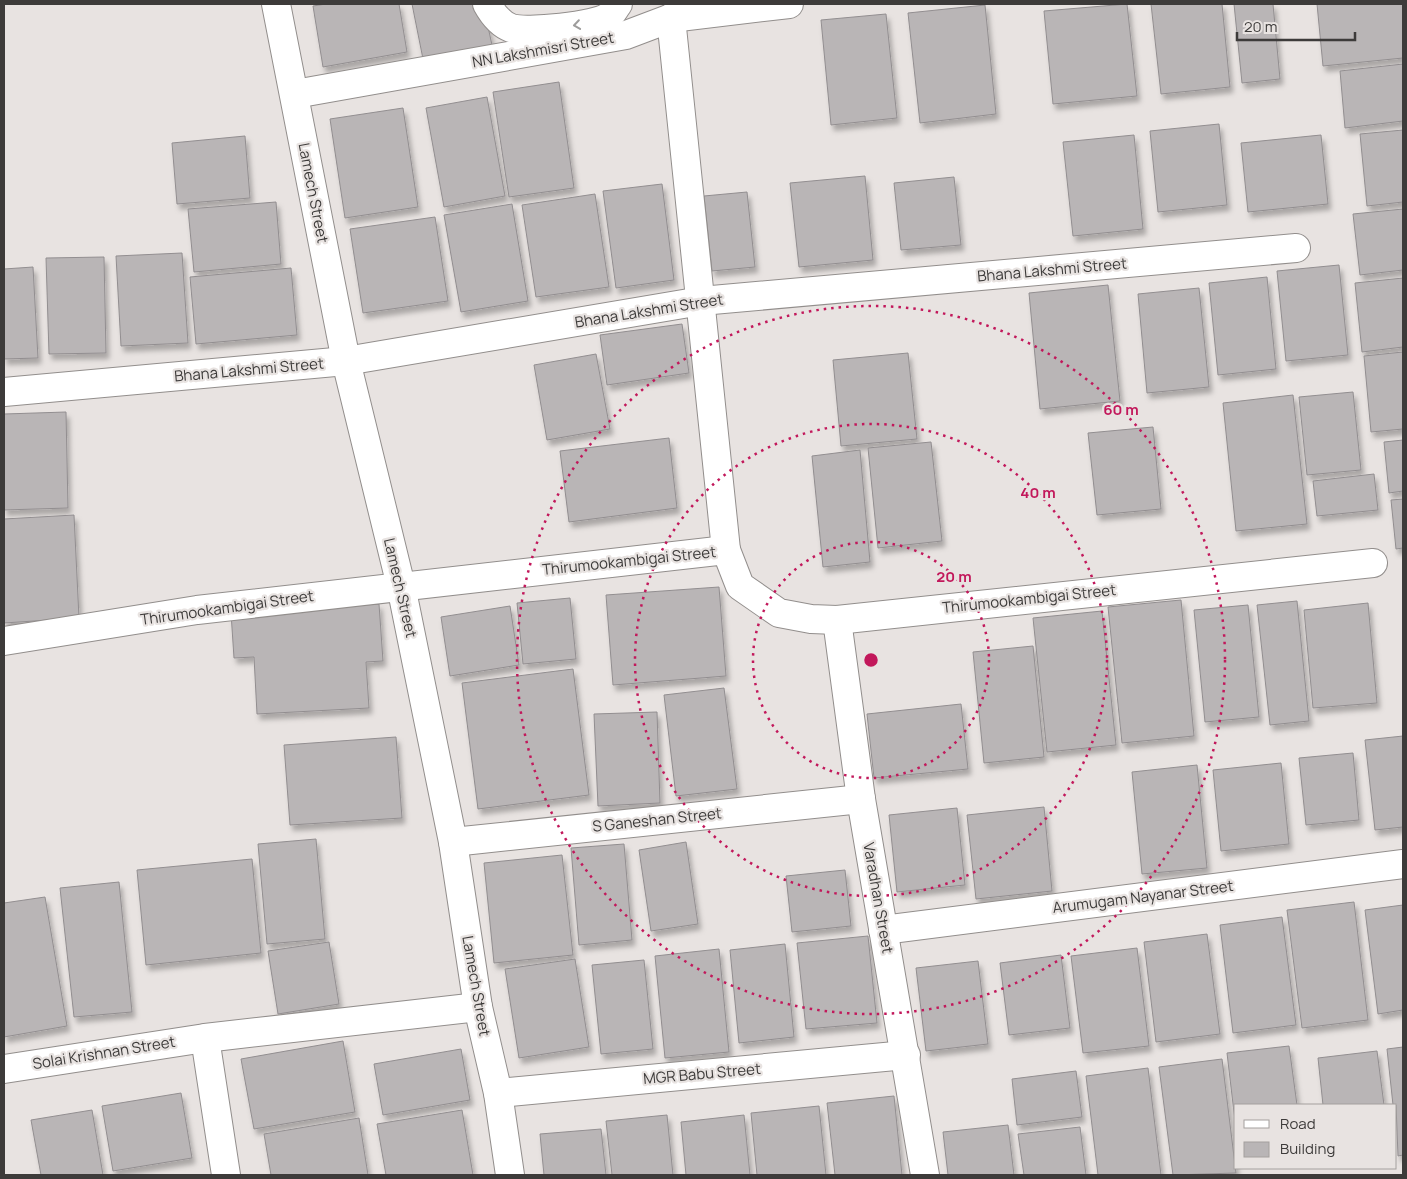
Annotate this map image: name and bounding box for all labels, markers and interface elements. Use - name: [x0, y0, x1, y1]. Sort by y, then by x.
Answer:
- scale bar: [1237, 10, 1354, 42]
- text: 20 m: [1244, 16, 1277, 37]
- one-way arrow: [573, 19, 581, 30]
- street label: NN Lakshmisri Street: [470, 27, 615, 72]
- street label: Lamech Street: [293, 141, 334, 245]
- street label: Bhana Lakshmi Street: [976, 253, 1128, 286]
- street label: Bhana Lakshmi Street: [573, 288, 725, 333]
- street label: Bhana Lakshmi Street: [173, 353, 325, 386]
- text: 60 m: [1103, 399, 1139, 420]
- text: 40 m: [1020, 482, 1056, 503]
- street label: Lamech Street: [379, 536, 422, 640]
- street label: Thirumookambigai Street: [541, 541, 717, 580]
- text: 20 m: [936, 566, 972, 587]
- street label: Thirumookambigai Street: [941, 579, 1117, 618]
- street label: Thirumookambigai Street: [139, 585, 315, 630]
- centre of rings: [862, 651, 880, 669]
- street label: S Ganeshan Street: [591, 802, 723, 837]
- street label: Varadhan Street: [858, 841, 899, 955]
- street label: Arumugam Nayanar Street: [1051, 875, 1235, 918]
- street label: Lamech Street: [457, 934, 496, 1038]
- street label: Solai Krishnan Street: [31, 1031, 177, 1074]
- street label: MGR Babu Street: [642, 1058, 762, 1089]
- legend: [1234, 1104, 1397, 1169]
- text: Road: [1280, 1113, 1316, 1134]
- text: Building: [1280, 1138, 1335, 1159]

